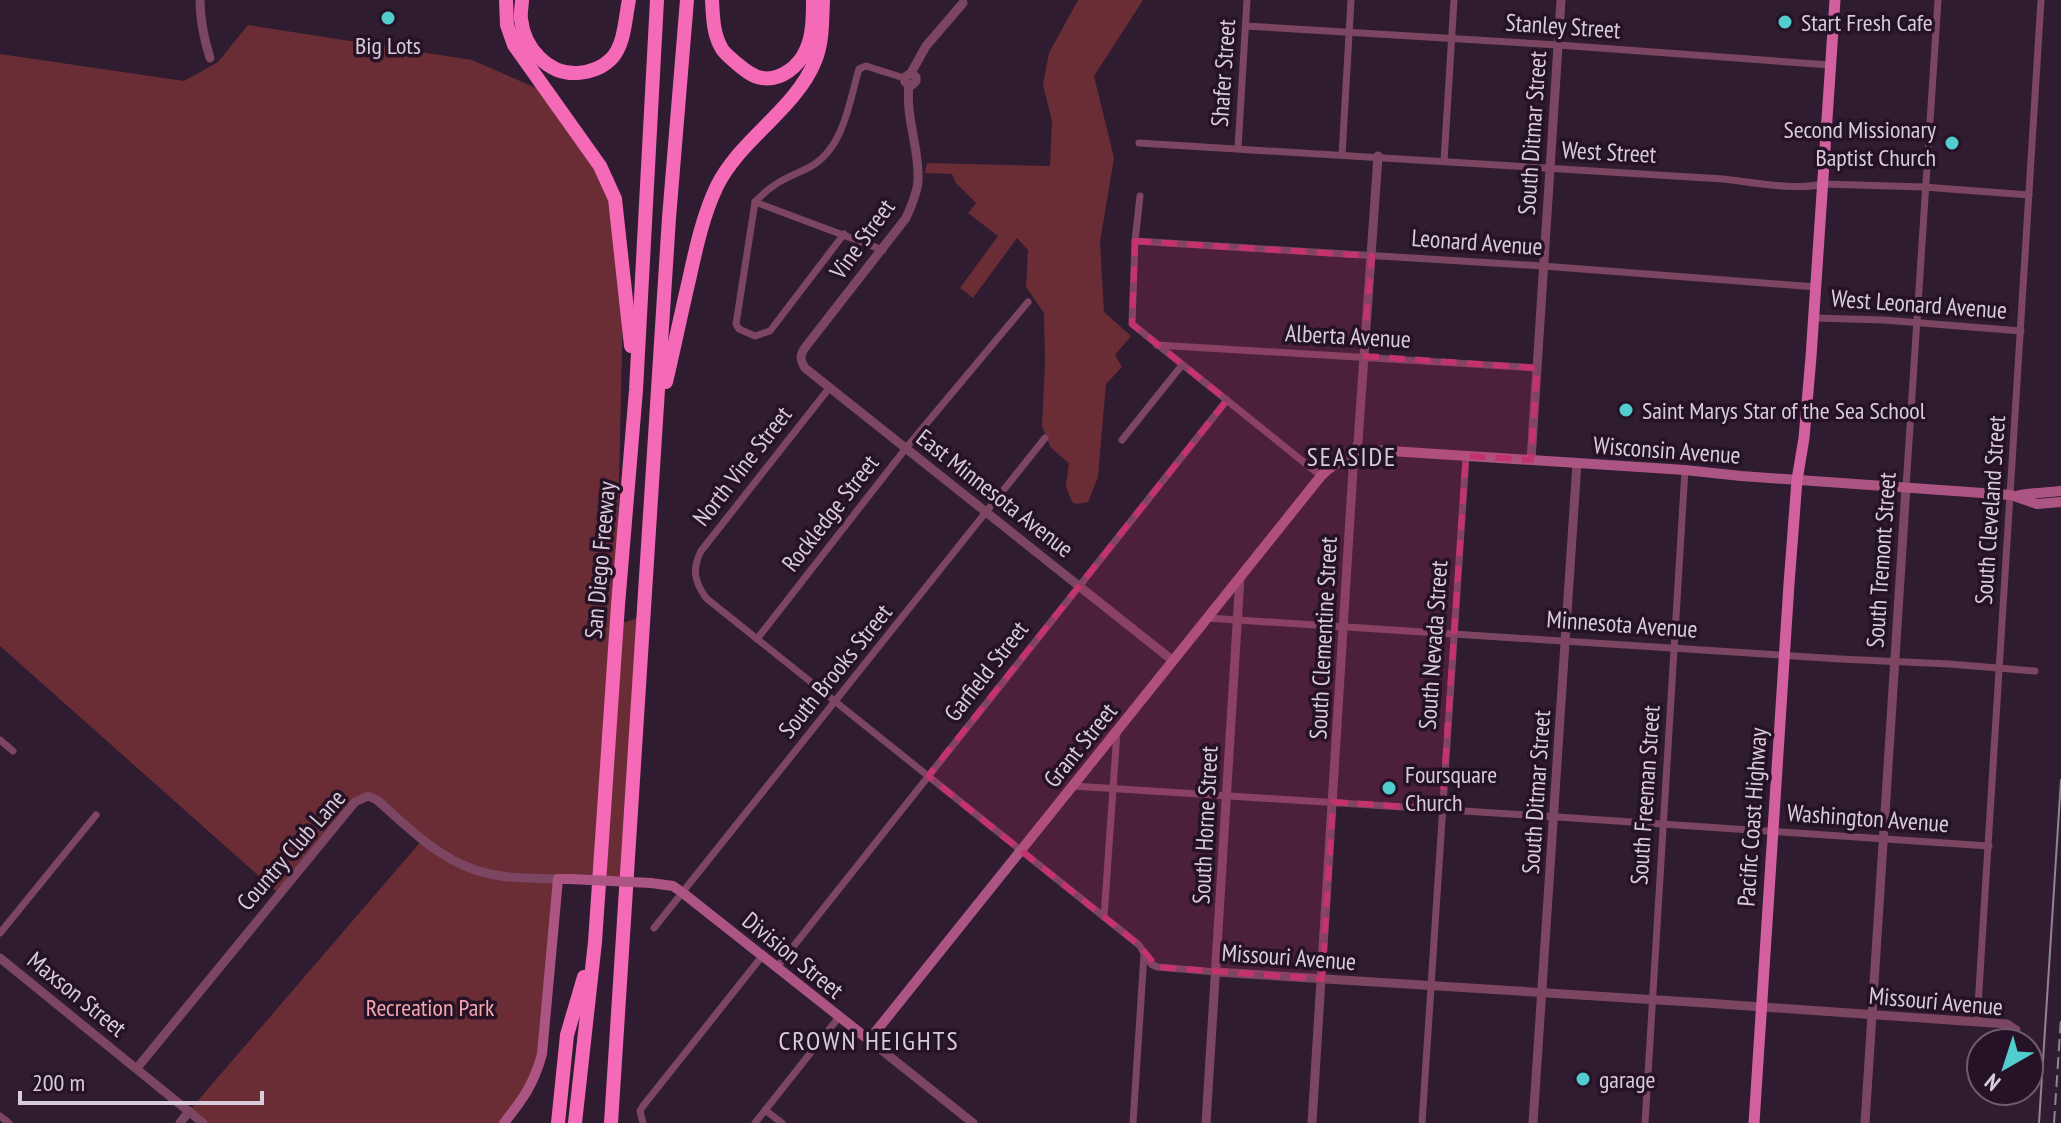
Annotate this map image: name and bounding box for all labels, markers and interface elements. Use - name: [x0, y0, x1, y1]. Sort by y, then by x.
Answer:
- street label: Stanley Street: [1504, 7, 1622, 46]
- place label: Start Fresh Cafe: [1801, 7, 1933, 38]
- marker: Big Lots: [379, 9, 397, 27]
- marker: Start Fresh Cafe: [1776, 13, 1794, 31]
- street label: Shafer Street: [1204, 18, 1242, 128]
- place label: Big Lots: [355, 30, 421, 61]
- street label: South Ditmar Street: [1511, 50, 1553, 216]
- place label: Second Missionary Baptist Church: [1783, 114, 1936, 173]
- street label: West Street: [1561, 134, 1657, 170]
- marker: Second Missionary Baptist Church: [1943, 134, 1961, 152]
- street label: Vine Street: [822, 193, 902, 286]
- street label: Leonard Avenue: [1410, 222, 1544, 262]
- street label: West Leonard Avenue: [1830, 282, 2008, 326]
- street label: Alberta Avenue: [1284, 317, 1412, 355]
- place label: Saint Marys Star of the Sea School: [1642, 395, 1926, 426]
- street label: North Vine Street: [686, 400, 799, 532]
- marker: Saint Marys Star of the Sea School: [1617, 401, 1635, 419]
- street label: South Cleveland Street: [1968, 414, 2012, 606]
- street label: East Minnesota Avenue: [910, 422, 1080, 564]
- street label: Wisconsin Avenue: [1592, 429, 1742, 471]
- district label: SEASIDE: [1307, 440, 1397, 473]
- street label: Rockledge Street: [775, 448, 885, 578]
- street label: South Tremont Street: [1859, 471, 1903, 649]
- street label: San Diego Freeway: [578, 480, 622, 640]
- street label: South Clementine Street: [1302, 535, 1344, 740]
- street label: South Nevada Street: [1412, 559, 1454, 731]
- street label: South Brooks Street: [771, 597, 899, 745]
- street label: Minnesota Avenue: [1545, 603, 1699, 645]
- street label: Garfield Street: [937, 614, 1035, 727]
- street label: Grant Street: [1037, 696, 1124, 794]
- street label: South Freeman Street: [1623, 704, 1667, 886]
- street label: South Ditmar Street: [1515, 709, 1557, 875]
- street label: Pacific Coast Highway: [1730, 727, 1774, 907]
- street label: South Horne Street: [1185, 745, 1225, 905]
- place label: Foursquare Church: [1405, 759, 1497, 818]
- marker: Foursquare Church: [1380, 779, 1398, 797]
- street label: Country Club Lane: [230, 783, 352, 917]
- street label: Washington Avenue: [1786, 797, 1950, 839]
- street label: Division Street: [736, 905, 850, 1005]
- street label: Missouri Avenue: [1221, 937, 1357, 977]
- street label: Maxson Street: [21, 945, 133, 1044]
- street label: Missouri Avenue: [1868, 980, 2004, 1022]
- park label: Recreation Park: [366, 992, 495, 1023]
- district label: CROWN HEIGHTS: [778, 1024, 960, 1057]
- north arrow: [1965, 1027, 2045, 1107]
- scale bar: [20, 1055, 262, 1105]
- place label: garage: [1599, 1064, 1655, 1095]
- text: 200 m: [32, 1067, 85, 1098]
- text: N: [1979, 1068, 2006, 1097]
- marker: garage: [1574, 1070, 1592, 1088]

